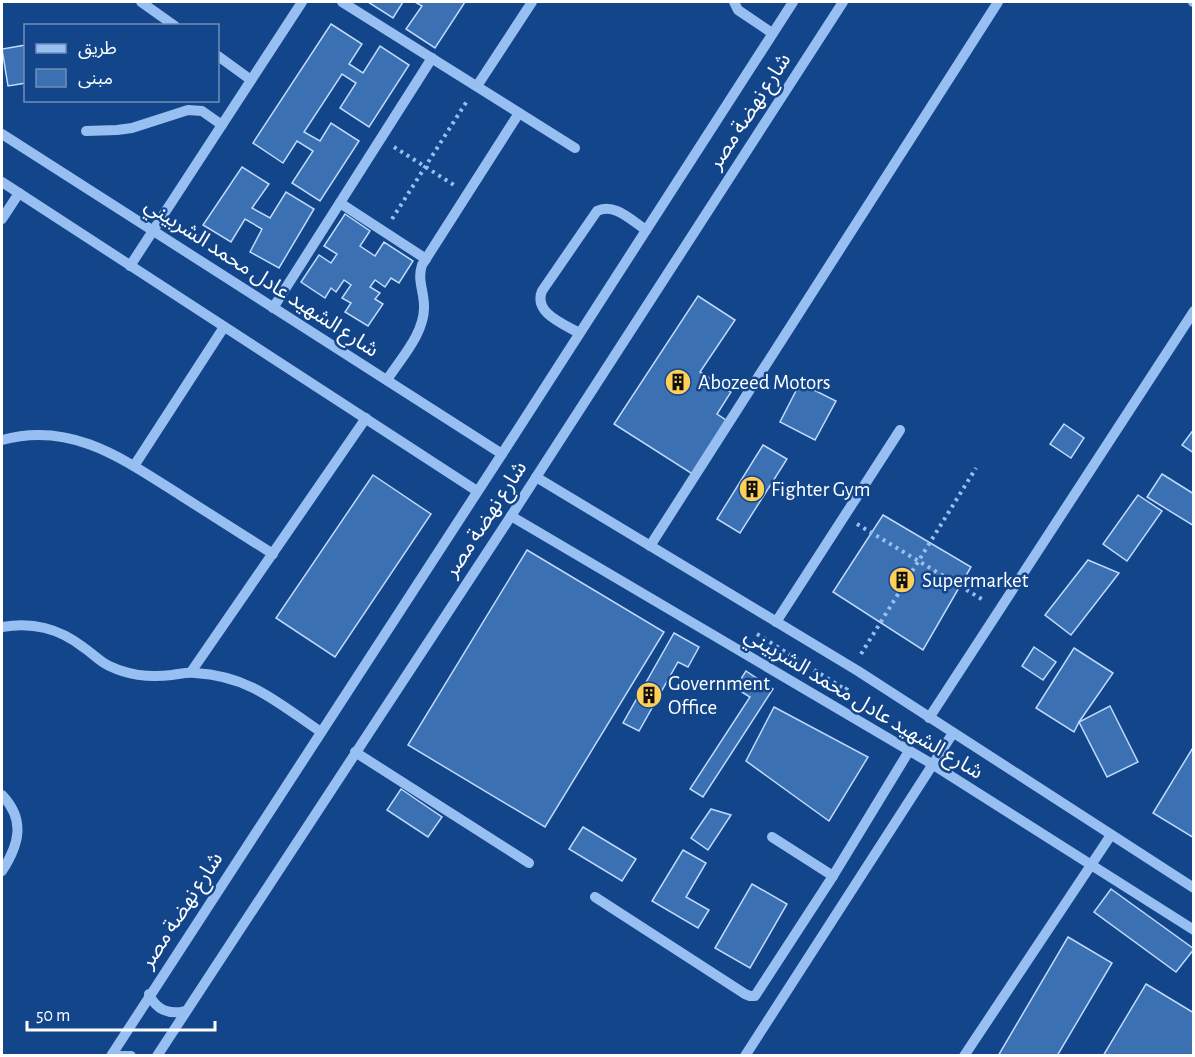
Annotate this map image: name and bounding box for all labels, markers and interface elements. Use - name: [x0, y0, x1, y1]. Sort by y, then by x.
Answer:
- legend: [24, 24, 219, 102]
- text: طريق: [78, 40, 117, 59]
- street label: شارع نهضة مصر: [704, 50, 798, 176]
- text: مبنى: [78, 70, 113, 89]
- street label: شارع الشهيد عادل محمد الشربيني: [139, 194, 382, 365]
- building icon: Abozeed Motors: [663, 367, 693, 397]
- place label: Abozeed Motors: [698, 372, 831, 393]
- street label: شارع نهضة مصر: [440, 458, 534, 584]
- building icon: Fighter Gym: [737, 474, 767, 504]
- place label: Fighter Gym: [771, 479, 871, 500]
- building icon: Supermarket: [887, 565, 917, 595]
- place label: Supermarket: [922, 570, 1029, 591]
- street label: شارع الشهيد عادل محمد الشربيني: [738, 624, 987, 787]
- place label: Government Office: [668, 673, 770, 718]
- building icon: Government Office: [634, 680, 664, 710]
- street label: شارع نهضة مصر: [136, 849, 230, 975]
- scale bar: [27, 994, 214, 1032]
- text: 50 m: [36, 1007, 70, 1025]

